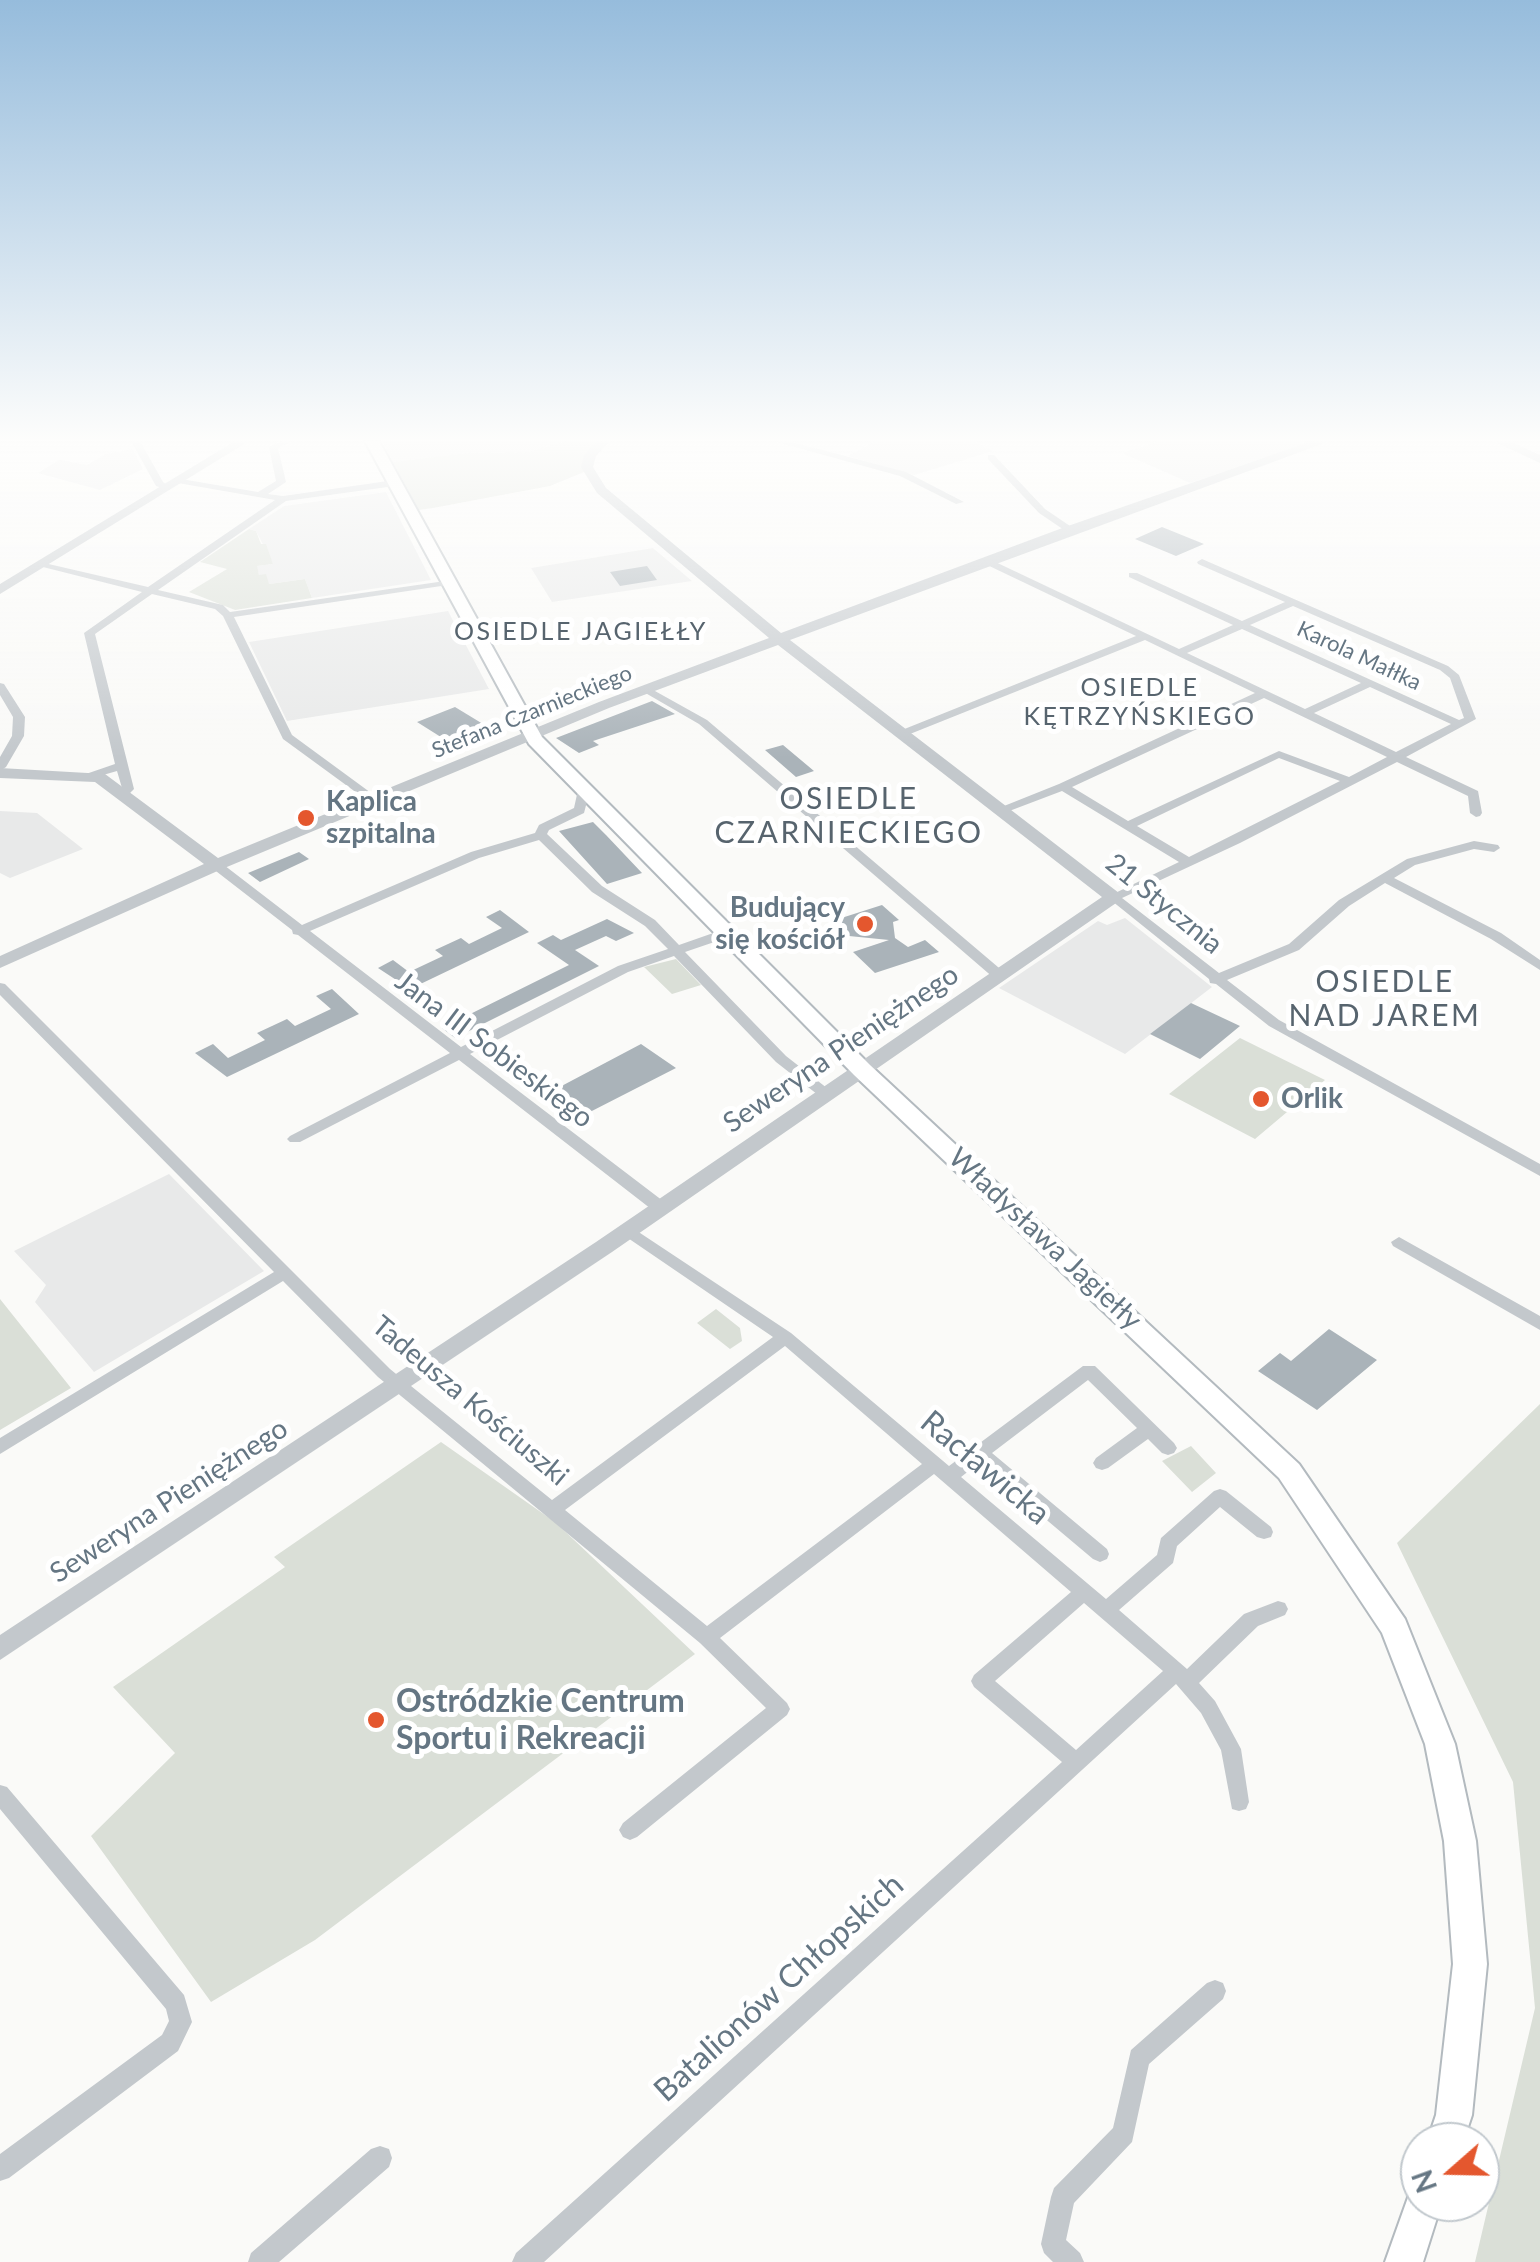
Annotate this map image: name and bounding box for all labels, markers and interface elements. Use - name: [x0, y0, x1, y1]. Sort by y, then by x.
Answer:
- street label: Karola Małłka: [1293, 616, 1425, 696]
- district label: OSIEDLE JAGIEŁŁY: [454, 617, 708, 647]
- street label: Stefana Czarnieckiego: [428, 660, 636, 764]
- district label: OSIEDLE KĘTRZYŃSKIEGO: [1023, 673, 1257, 732]
- district label: OSIEDLE CZARNIECKIEGO: [715, 781, 983, 852]
- place label: Kaplica szpitalna: [326, 785, 436, 851]
- marker: Kaplica szpitalna: [295, 807, 317, 829]
- street label: 21 Stycznia: [1099, 847, 1229, 961]
- place label: Budujący się kościół: [715, 891, 845, 957]
- marker: Budujący się kościół: [854, 913, 876, 935]
- street label: Seweryna Pieniężnego: [717, 958, 965, 1140]
- district label: OSIEDLE NAD JAREM: [1289, 964, 1481, 1034]
- street label: Jana III Sobieskiego: [389, 965, 599, 1135]
- place label: Orlik: [1281, 1082, 1343, 1116]
- marker: Orlik: [1250, 1088, 1272, 1110]
- street label: Władysława Jagiełły: [942, 1141, 1148, 1337]
- street label: Tadeusza Kościuszki: [365, 1309, 575, 1493]
- street label: Racławicka: [913, 1403, 1057, 1533]
- street label: Seweryna Pieniężnego: [44, 1412, 294, 1590]
- place label: Ostródzkie Centrum Sportu i Rekreacji: [396, 1683, 685, 1758]
- marker: Ostródzkie Centrum Sportu i Rekreacji: [365, 1709, 387, 1731]
- street label: Batalionów Chłopskich: [646, 1866, 912, 2110]
- north arrow: [1400, 2122, 1500, 2222]
- text: N: [1404, 2166, 1443, 2198]

